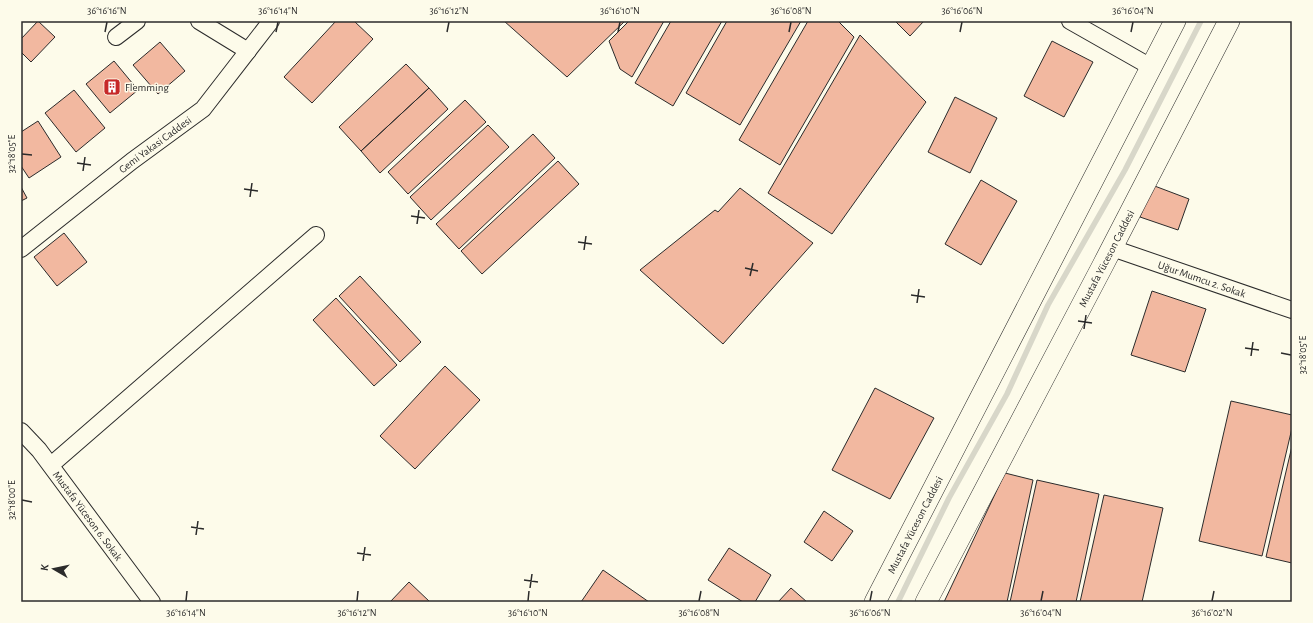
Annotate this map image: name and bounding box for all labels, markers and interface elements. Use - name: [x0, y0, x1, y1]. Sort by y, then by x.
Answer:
- text: 36°16'16"N: [87, 6, 127, 16]
- text: 36°16'14"N: [258, 6, 298, 16]
- text: 36°16'12"N: [429, 6, 469, 16]
- text: 36°16'10"N: [600, 6, 640, 16]
- text: 36°16'08"N: [770, 6, 812, 16]
- text: 36°16'06"N: [941, 6, 983, 16]
- text: 36°16'04"N: [1112, 6, 1154, 16]
- building icon: Flemming: [102, 77, 122, 97]
- place label: Flemming: [125, 82, 169, 93]
- street label: Gemi Yakasi Caddesi: [117, 114, 193, 175]
- text: 32°18'05"E: [7, 135, 17, 173]
- street label: Mustafa Yüceson Caddesi: [1076, 208, 1136, 309]
- street label: Uğur Mumcu 2. Sokak: [1156, 259, 1247, 299]
- text: 32°18'05"E: [1298, 336, 1308, 374]
- street label: Mustafa Yüceson 6. Sokak: [51, 469, 125, 563]
- street label: Mustafa Yüceson Caddesi: [885, 474, 945, 575]
- text: 32°18'00"E: [7, 480, 17, 520]
- north arrow: [34, 549, 74, 589]
- text: K: [39, 563, 51, 572]
- text: 36°16'14"N: [166, 608, 206, 618]
- text: 36°16'12"N: [337, 608, 377, 618]
- text: 36°16'10"N: [508, 608, 548, 618]
- text: 36°16'08"N: [678, 608, 720, 618]
- text: 36°16'06"N: [849, 608, 891, 618]
- text: 36°16'04"N: [1020, 608, 1062, 618]
- text: 36°16'02"N: [1191, 608, 1233, 618]

